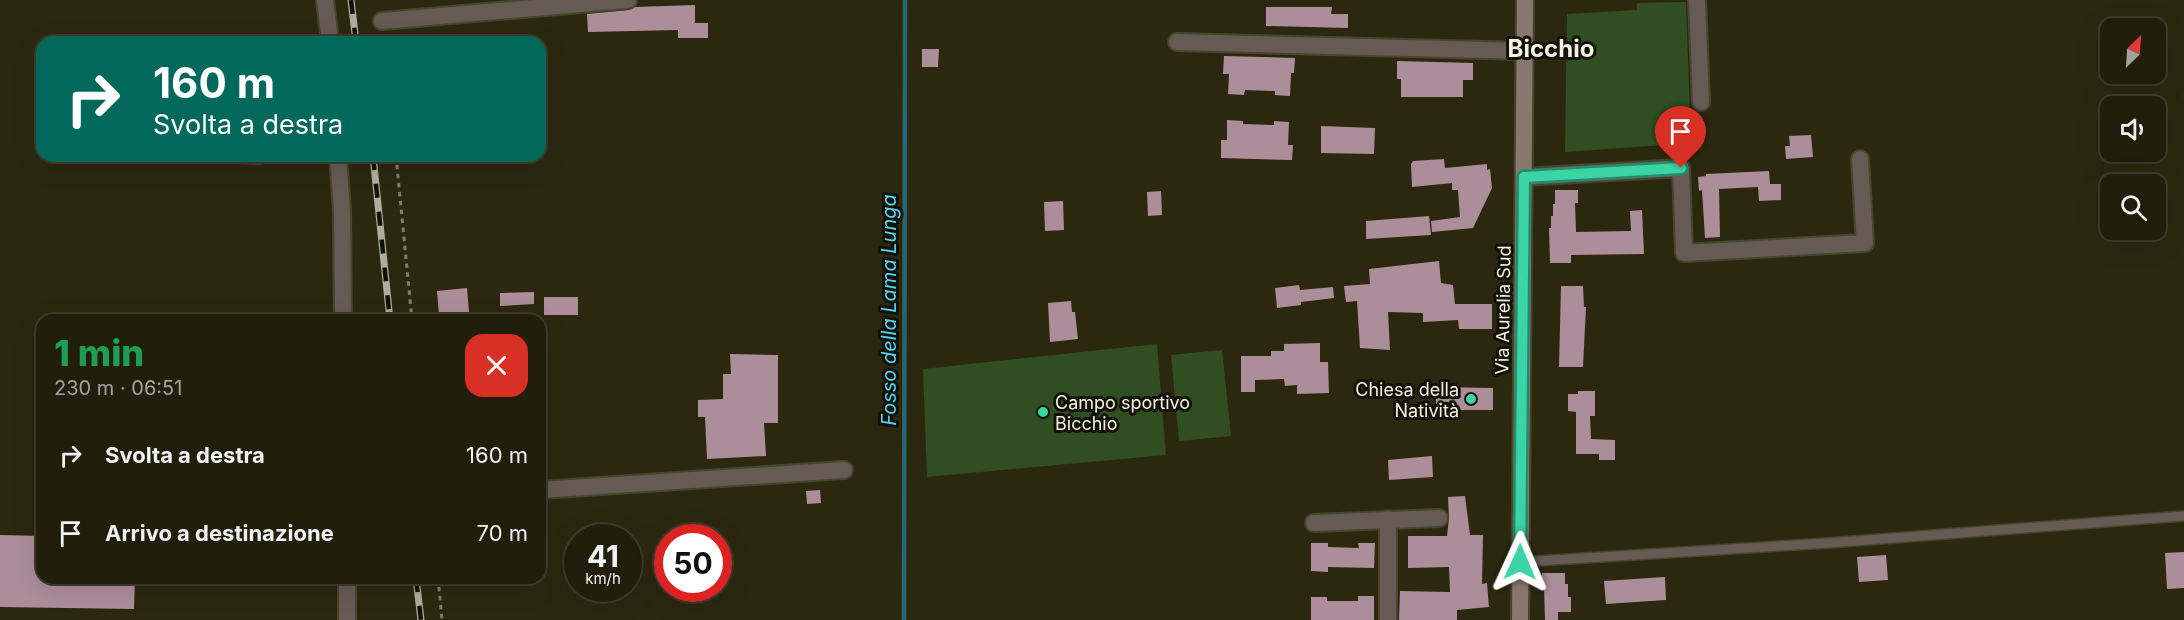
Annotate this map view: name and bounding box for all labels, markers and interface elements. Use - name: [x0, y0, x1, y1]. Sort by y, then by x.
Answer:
- north arrow: [2100, 18, 2166, 84]
- map controls: [2100, 18, 2166, 240]
- district label: Bicchio: [1508, 34, 1594, 63]
- text: 160 m: [153, 57, 275, 108]
- icon: right: [54, 60, 132, 138]
- button: sound: [2100, 96, 2166, 162]
- pin: [1655, 106, 1706, 168]
- text: Svolta a destra: [153, 108, 343, 141]
- icon: arrive: [1664, 115, 1697, 148]
- button: search: [2100, 174, 2166, 240]
- water label: Fosso della Lama Lunga: [877, 194, 901, 426]
- street label: Via Aurelia Sud: [1491, 245, 1515, 375]
- text: 1 min: [54, 331, 144, 375]
- button: close: [465, 334, 528, 397]
- text: 230 m · 06:51: [54, 376, 182, 400]
- place label: Chiesa della Natività: [1355, 379, 1459, 421]
- place label: Campo sportivo Bicchio: [1055, 392, 1190, 434]
- marker: Chiesa della Natività: [1464, 392, 1478, 406]
- marker: Campo sportivo Bicchio: [1036, 405, 1050, 419]
- icon: right: [54, 439, 87, 472]
- text: Svolta a destra: [105, 442, 265, 468]
- text: 160 m: [466, 442, 528, 468]
- icon: arrive: [54, 517, 87, 550]
- text: Arrivo a destinazione: [105, 520, 334, 546]
- text: 70 m: [477, 520, 528, 546]
- speed limit sign: 50: [654, 524, 732, 602]
- position arrow: [1488, 530, 1552, 594]
- text: 41: [587, 538, 619, 574]
- text: km/h: [585, 569, 621, 588]

